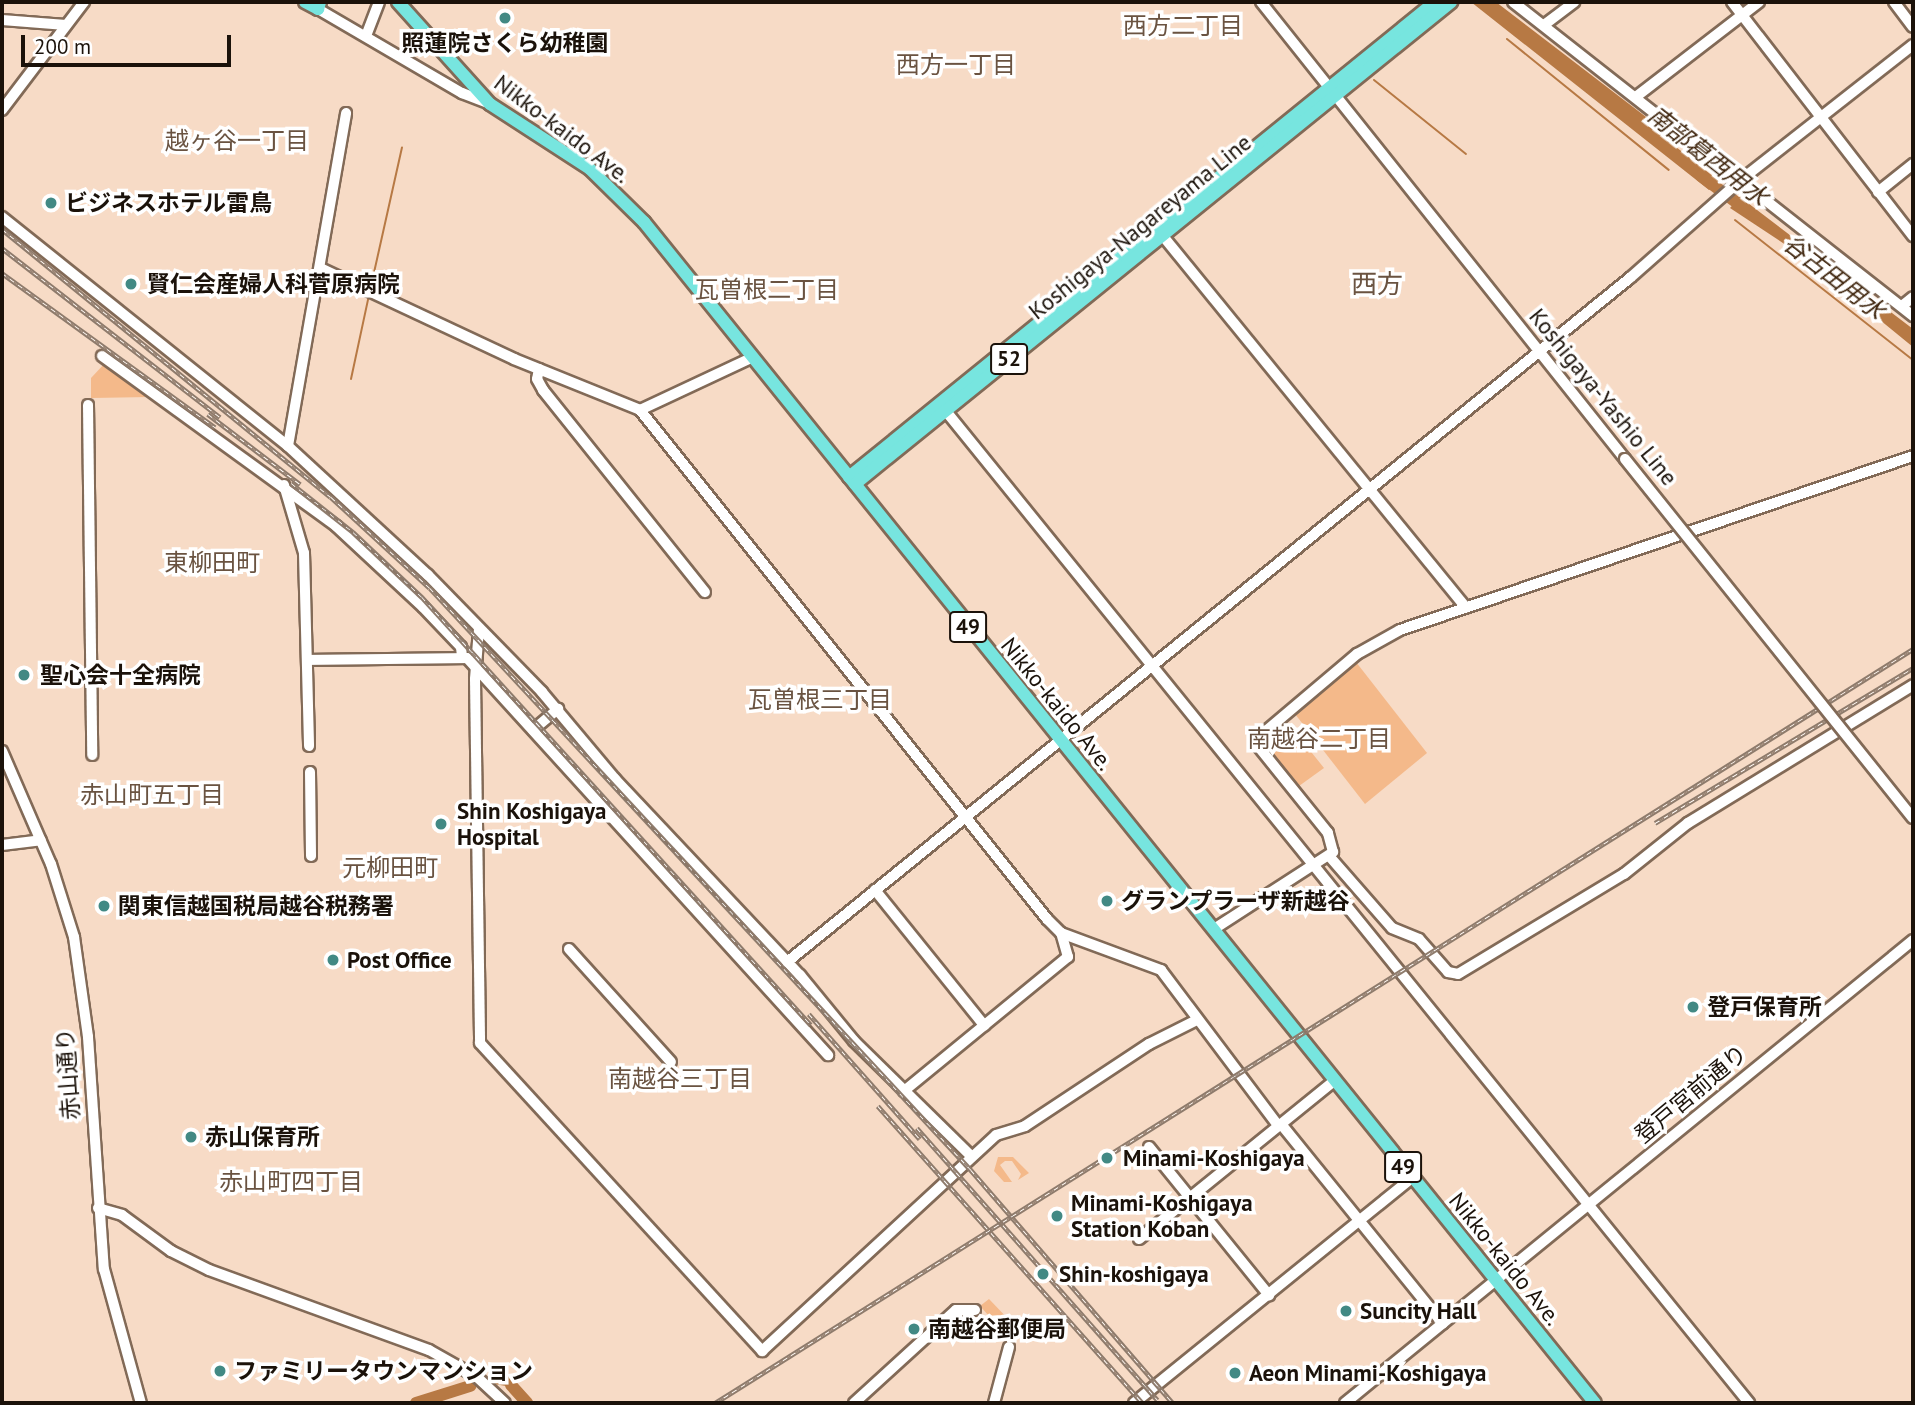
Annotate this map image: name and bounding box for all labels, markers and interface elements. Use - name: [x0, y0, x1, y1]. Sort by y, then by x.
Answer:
- marker: 照蓮院さくら幼稚園: [497, 10, 513, 26]
- district label: 西方二丁目: [1123, 12, 1243, 40]
- scale bar: [24, 21, 234, 65]
- place label: 照蓮院さくら幼稚園: [402, 29, 608, 57]
- text: 200 m: [34, 33, 91, 60]
- district label: 西方一丁目: [896, 51, 1016, 79]
- street label: Nikko-kaido Ave.: [488, 69, 636, 189]
- water label: 南部葛西用水: [1642, 100, 1774, 212]
- district label: 越ヶ谷一丁目: [165, 127, 309, 155]
- street label: Koshigaya-Nagareyama Line: [1023, 129, 1257, 325]
- place label: ビジネスホテル雷鳥: [65, 189, 272, 217]
- marker: ビジネスホテル雷鳥: [43, 195, 59, 211]
- water label: 谷古田用水: [1778, 229, 1890, 325]
- district label: 西方: [1351, 268, 1403, 300]
- place label: 賢仁会産婦人科菅原病院: [147, 270, 400, 298]
- marker: 賢仁会産婦人科菅原病院: [121, 274, 141, 294]
- district label: 瓦曽根二丁目: [695, 276, 839, 304]
- street label: Koshigaya-Yashio Line: [1523, 303, 1683, 491]
- road number: 52: [990, 342, 1028, 376]
- district label: 東柳田町: [164, 549, 260, 577]
- road number: 49: [949, 610, 987, 644]
- street label: Nikko-kaido Ave.: [995, 632, 1119, 776]
- place label: 聖心会十全病院: [40, 661, 201, 689]
- marker: 聖心会十全病院: [14, 665, 34, 685]
- district label: 瓦曽根三丁目: [748, 686, 892, 714]
- district label: 南越谷二丁目: [1247, 725, 1391, 753]
- district label: 赤山町五丁目: [80, 781, 224, 809]
- place label: Shin Koshigaya Hospital: [457, 797, 606, 851]
- marker: Shin Koshigaya Hospital: [431, 814, 451, 834]
- district label: 元柳田町: [342, 854, 438, 882]
- place label: グランプラーザ新越谷: [1121, 887, 1351, 915]
- place label: 関東信越国税局越谷税務署: [118, 892, 394, 920]
- marker: グランプラーザ新越谷: [1099, 893, 1115, 909]
- marker: 関東信越国税局越谷税務署: [96, 898, 112, 914]
- place label: Post Office: [347, 946, 452, 974]
- marker: Post Office: [325, 952, 341, 968]
- place label: 登戸保育所: [1707, 993, 1822, 1021]
- marker: 登戸保育所: [1685, 999, 1701, 1015]
- street label: 赤山通り: [51, 1027, 85, 1121]
- street label: 登戸宮前通り: [1629, 1039, 1753, 1149]
- district label: 南越谷三丁目: [608, 1065, 752, 1093]
- place label: 赤山保育所: [205, 1123, 320, 1151]
- marker: 赤山保育所: [183, 1129, 199, 1145]
- place label: Minami-Koshigaya: [1123, 1144, 1305, 1172]
- marker: Minami-Koshigaya: [1097, 1148, 1117, 1168]
- road number: 49: [1384, 1150, 1422, 1184]
- district label: 赤山町四丁目: [219, 1168, 363, 1196]
- street label: Nikko-kaido Ave.: [1443, 1187, 1567, 1331]
- place label: Minami-Koshigaya Station Koban: [1071, 1189, 1253, 1243]
- marker: Minami-Koshigaya Station Koban: [1049, 1208, 1065, 1224]
- place label: Shin-koshigaya: [1059, 1260, 1209, 1288]
- marker: Shin-koshigaya: [1033, 1264, 1053, 1284]
- place label: Suncity Hall: [1360, 1297, 1477, 1325]
- marker: Suncity Hall: [1338, 1303, 1354, 1319]
- place label: 南越谷郵便局: [928, 1315, 1066, 1343]
- marker: 南越谷郵便局: [906, 1321, 922, 1337]
- place label: ファミリータウンマンション: [234, 1357, 533, 1385]
- place label: Aeon Minami-Koshigaya: [1249, 1359, 1486, 1387]
- marker: ファミリータウンマンション: [212, 1363, 228, 1379]
- marker: Aeon Minami-Koshigaya: [1227, 1365, 1243, 1381]

